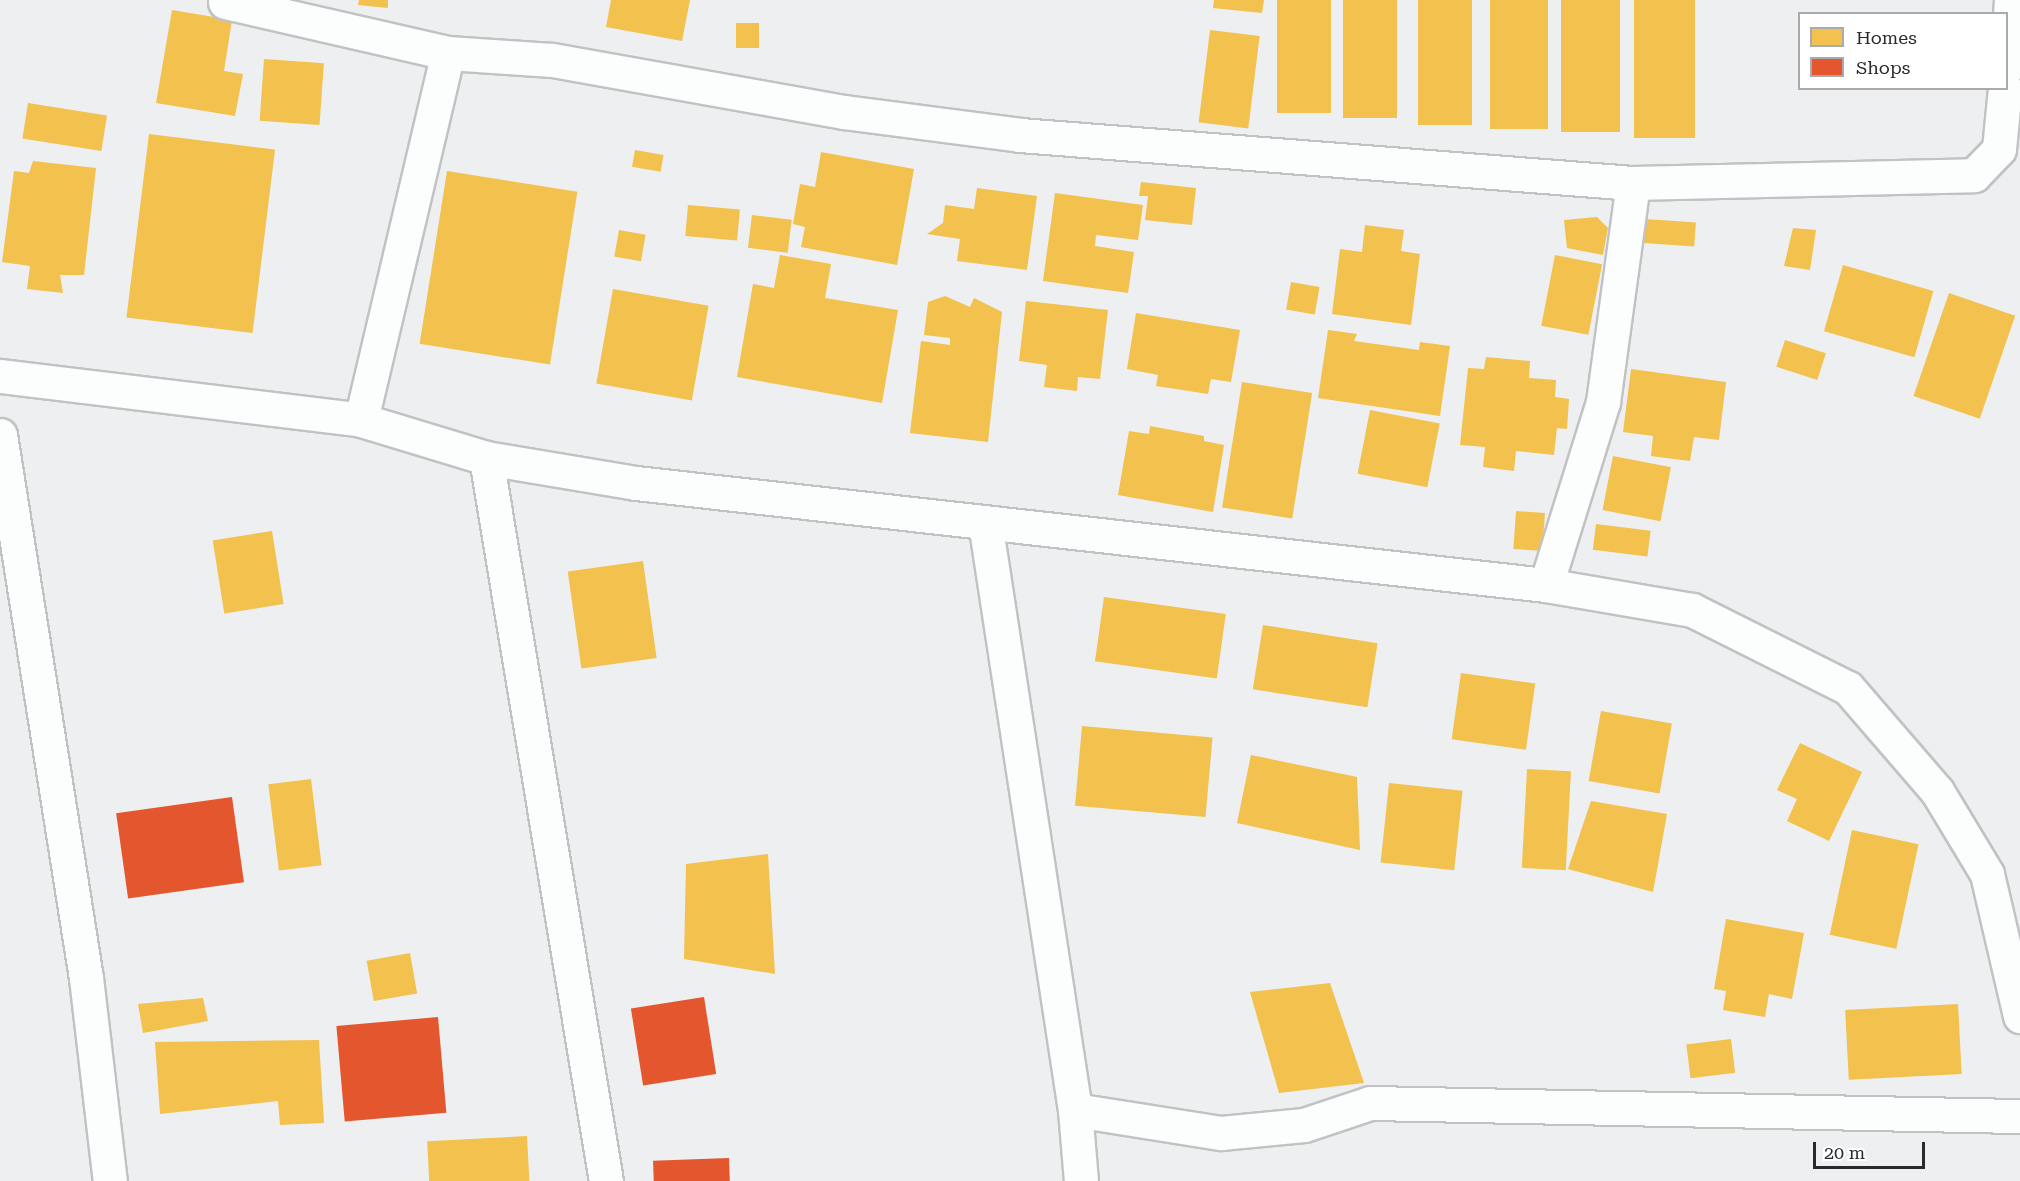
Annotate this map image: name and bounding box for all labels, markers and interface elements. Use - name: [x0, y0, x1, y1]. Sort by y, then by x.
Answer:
- legend: [1798, 12, 2008, 90]
- text: Homes: [1856, 27, 1917, 48]
- text: Shops: [1856, 57, 1910, 78]
- scale bar: [1816, 1130, 1928, 1168]
- text: 20 m: [1824, 1142, 1865, 1163]

